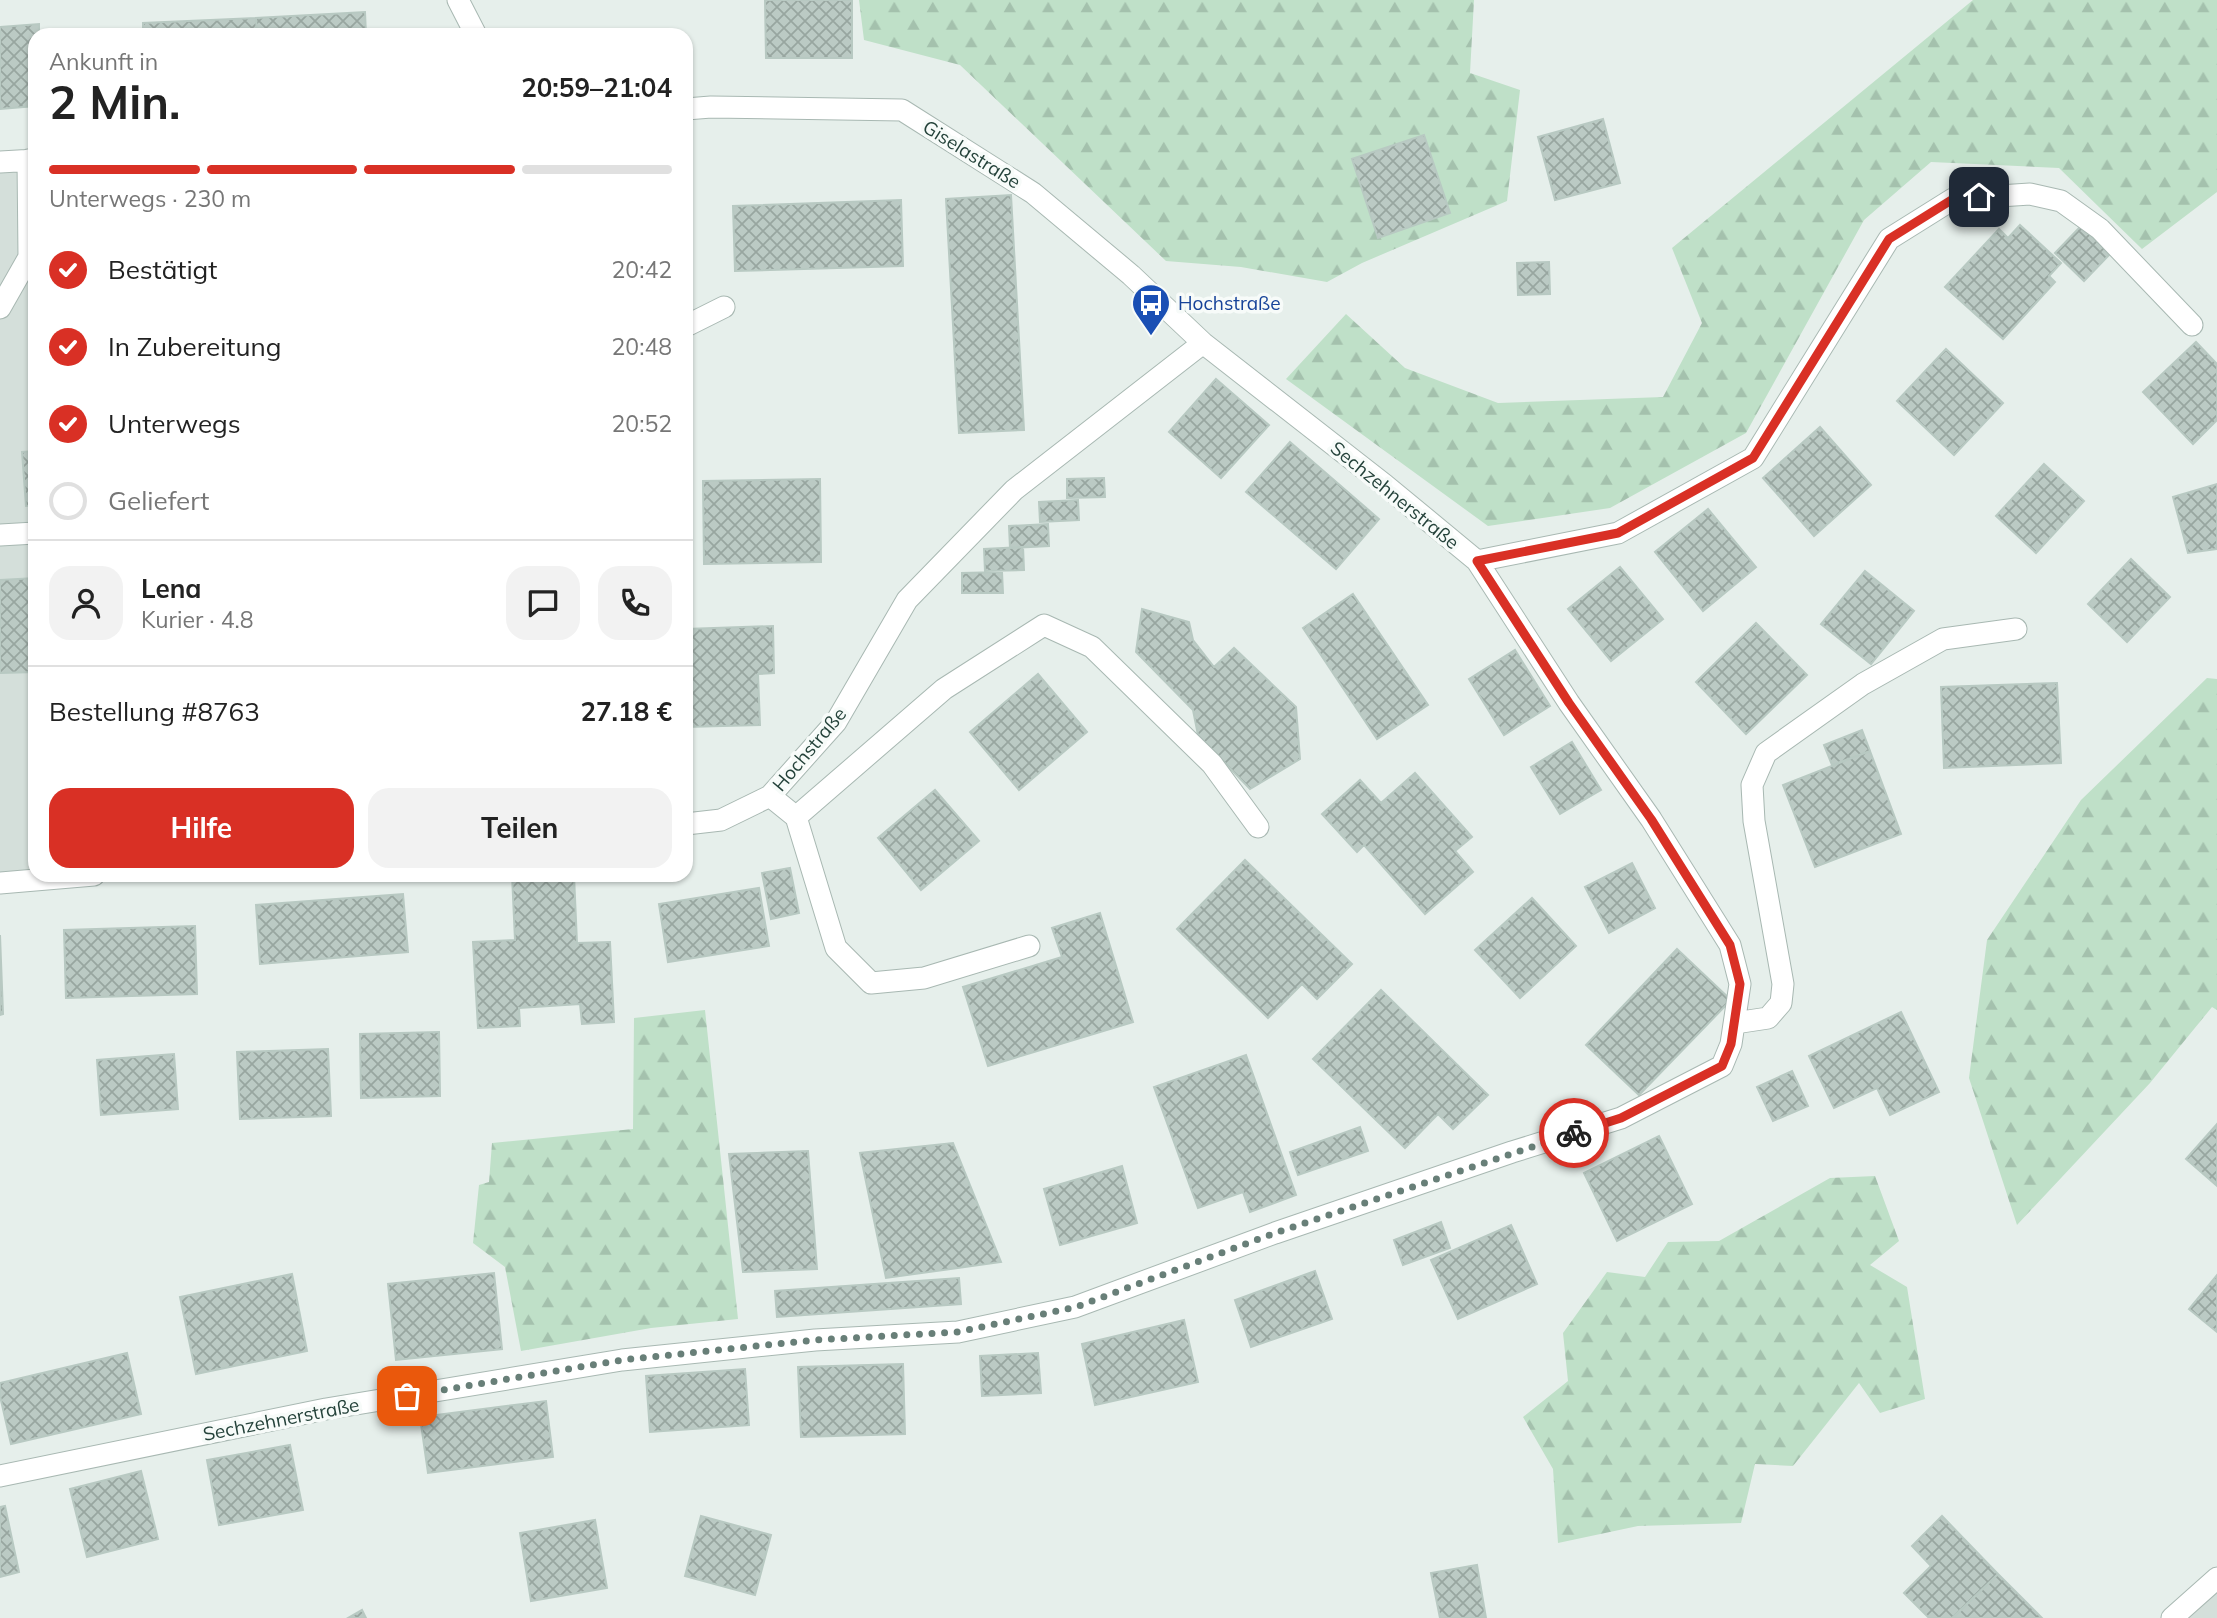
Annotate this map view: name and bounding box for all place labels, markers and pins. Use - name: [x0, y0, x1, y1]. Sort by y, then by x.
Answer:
- pin: [1949, 167, 2009, 227]
- bus stop icon: Hochstraße: [1130, 282, 1172, 337]
- place label: Hochstraße: [1178, 291, 1281, 315]
- pin: [377, 1366, 437, 1426]

